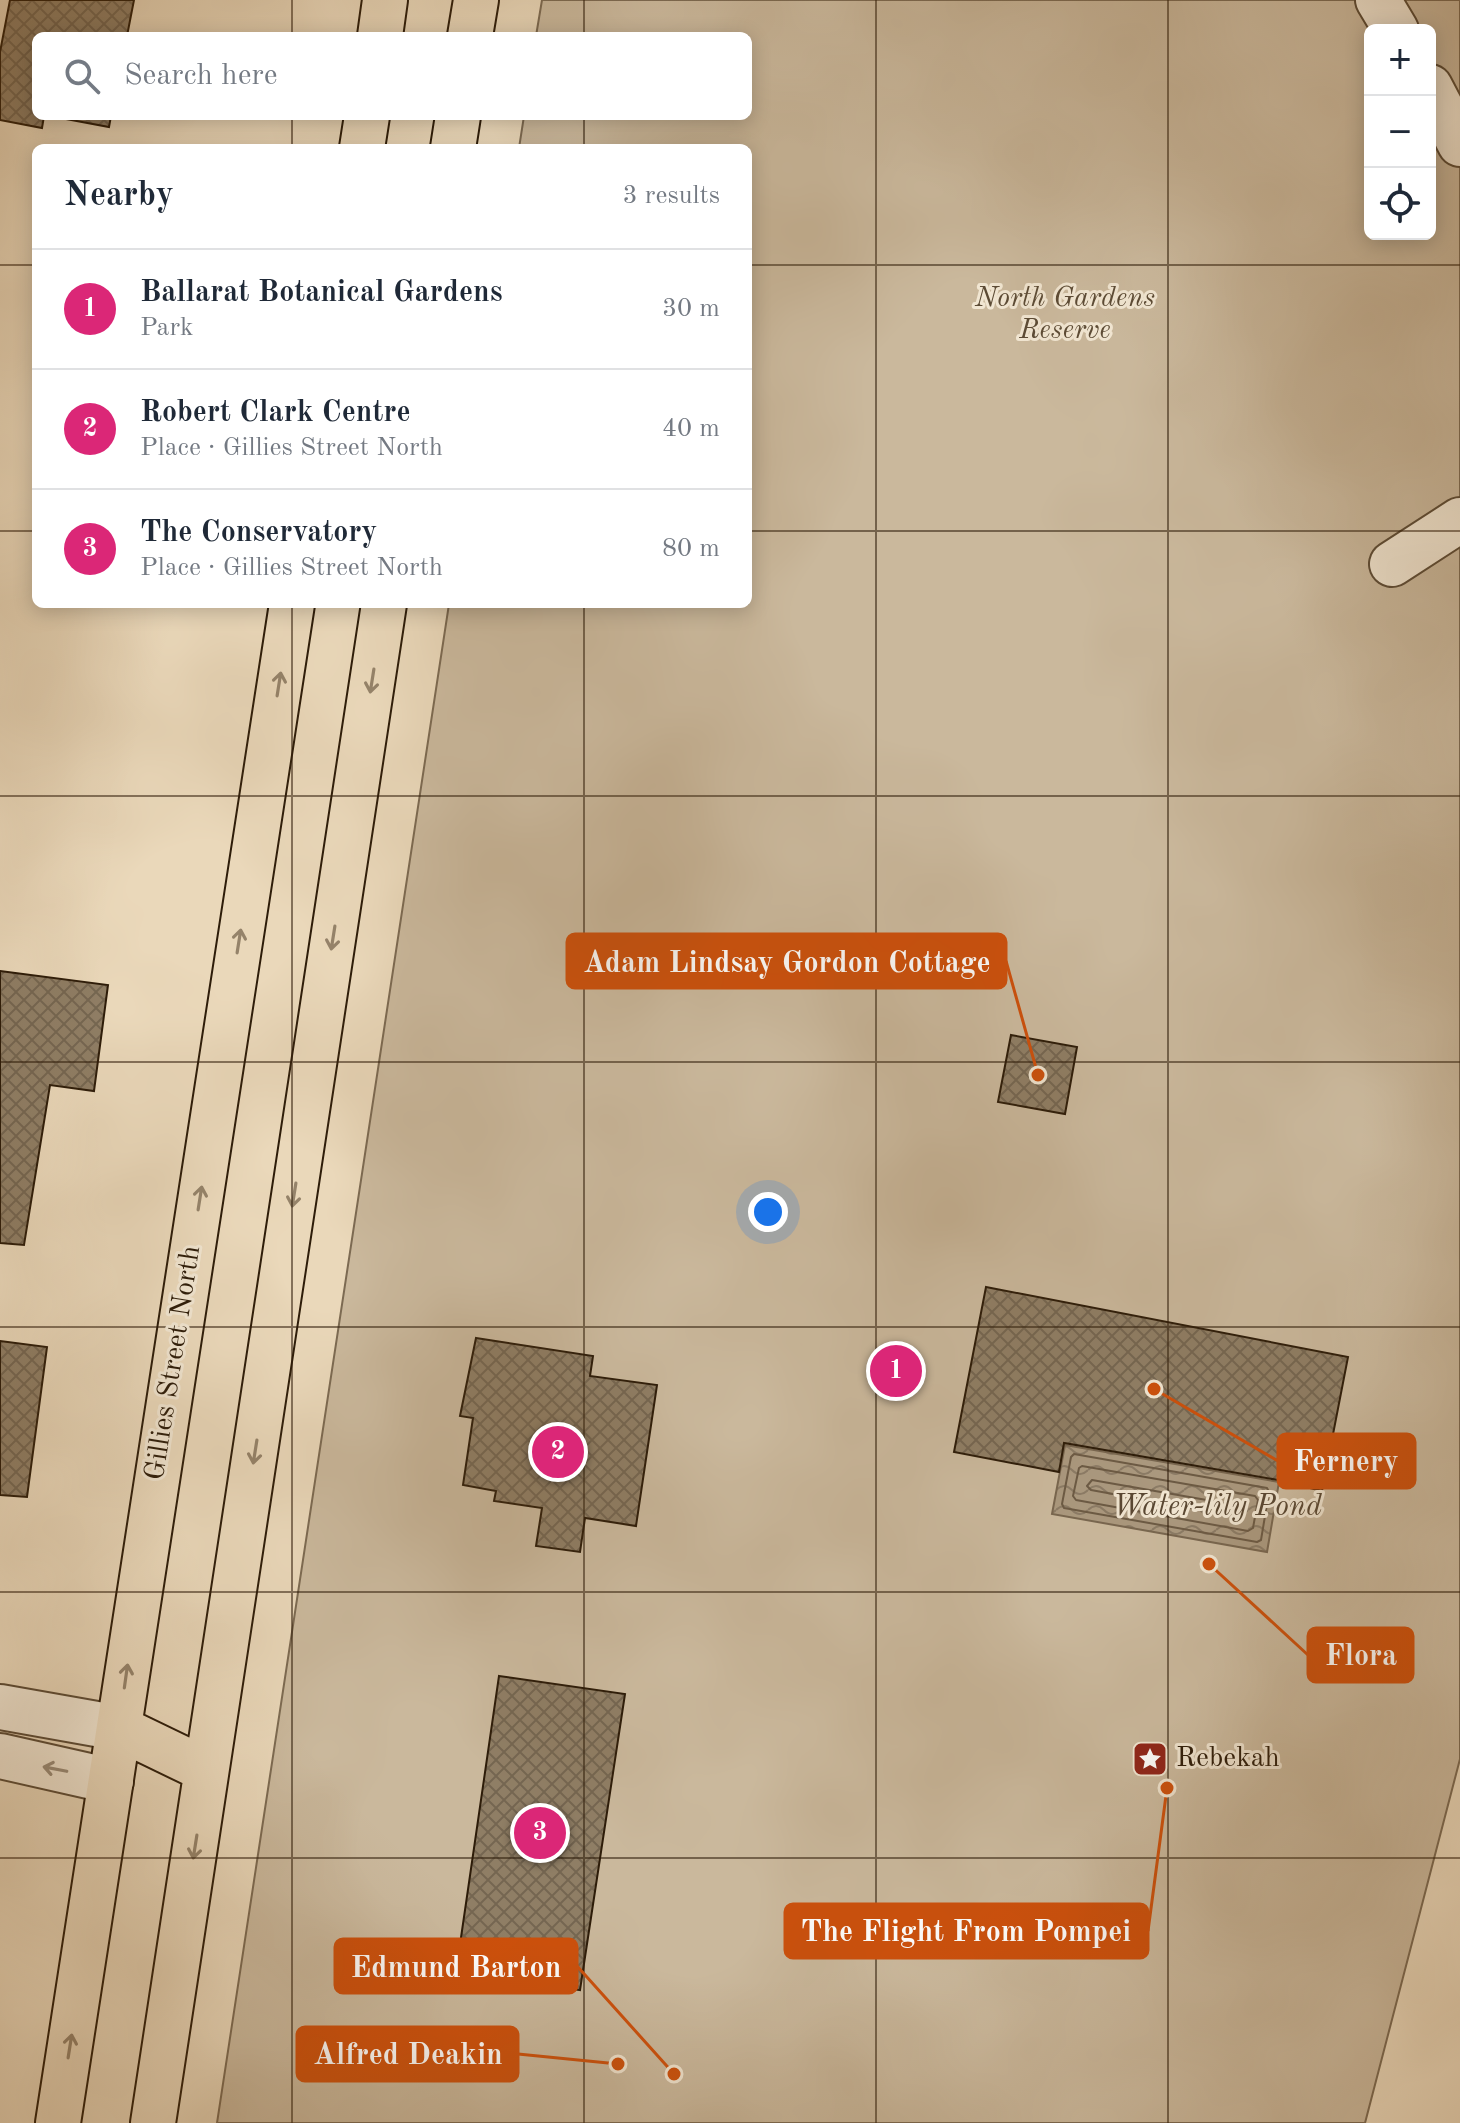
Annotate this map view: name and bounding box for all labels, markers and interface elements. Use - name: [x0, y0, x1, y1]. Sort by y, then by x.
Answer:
- map controls: [1364, 24, 1436, 240]
- button: +: [1364, 24, 1436, 96]
- search box: [32, 32, 752, 120]
- icon: search: [60, 54, 104, 98]
- text: Search here: [124, 61, 278, 91]
- button: −: [1364, 96, 1436, 168]
- button: locate: [1364, 168, 1436, 240]
- text: Nearby: [64, 179, 174, 213]
- text: 3 results: [622, 183, 720, 209]
- text: Ballarat Botanical Gardens: [140, 278, 503, 308]
- park label: North Gardens Reserve: [974, 285, 1155, 345]
- text: 1: [82, 296, 98, 322]
- text: 30 m: [662, 296, 720, 322]
- text: Park: [140, 315, 194, 341]
- text: Robert Clark Centre: [140, 398, 411, 428]
- text: 2: [82, 416, 98, 442]
- text: 40 m: [662, 416, 720, 442]
- text: Place · Gillies Street North: [140, 435, 443, 461]
- text: The Conservatory: [140, 518, 377, 548]
- text: 3: [82, 536, 98, 562]
- text: 80 m: [662, 536, 720, 562]
- text: Place · Gillies Street North: [140, 555, 443, 581]
- one-way arrow: [364, 668, 379, 693]
- one-way arrow: [272, 672, 287, 697]
- one-way arrow: [325, 925, 340, 950]
- one-way arrow: [233, 929, 248, 954]
- callout: Adam Lindsay Gordon Cottage: [567, 934, 1006, 988]
- text: Adam Lindsay Gordon Cottage: [583, 949, 991, 979]
- one-way arrow: [286, 1182, 301, 1207]
- one-way arrow: [193, 1186, 208, 1211]
- your location: [748, 1192, 788, 1232]
- street label: Gillies Street North: [142, 1244, 206, 1482]
- pin: 1: [870, 1341, 922, 1401]
- pin: 2: [532, 1422, 584, 1482]
- callout: Fernery: [1278, 1434, 1415, 1488]
- one-way arrow: [247, 1439, 262, 1464]
- text: Fernery: [1293, 1448, 1399, 1478]
- water label: Water-lily Pond: [1112, 1492, 1323, 1522]
- callout: Flora: [1308, 1628, 1413, 1682]
- text: Flora: [1325, 1642, 1397, 1672]
- one-way arrow: [119, 1664, 134, 1690]
- place icon: Rebekah: [1131, 1740, 1169, 1778]
- place label: Rebekah: [1176, 1745, 1280, 1773]
- one-way arrow: [43, 1761, 69, 1776]
- pin: 3: [514, 1803, 566, 1863]
- one-way arrow: [187, 1834, 202, 1859]
- callout: The Flight From Pompei: [785, 1904, 1148, 1958]
- text: The Flight From Pompei: [801, 1918, 1131, 1948]
- callout: Edmund Barton: [335, 1939, 577, 1993]
- text: Edmund Barton: [351, 1954, 561, 1984]
- callout: Alfred Deakin: [297, 2027, 518, 2081]
- one-way arrow: [63, 2034, 78, 2059]
- text: Alfred Deakin: [313, 2041, 503, 2071]

